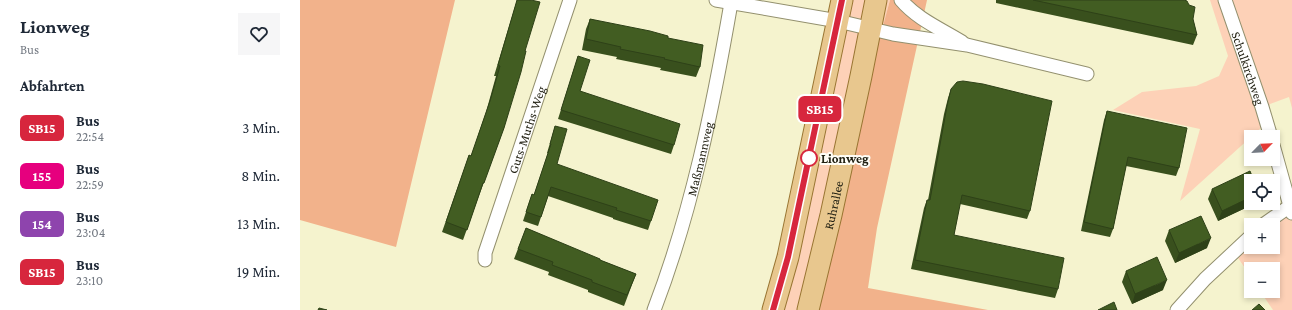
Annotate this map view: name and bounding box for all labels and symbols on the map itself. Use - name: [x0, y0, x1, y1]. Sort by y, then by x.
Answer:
- street label: Schulkirchweg: [1228, 30, 1268, 107]
- street label: Guts-Muths-Weg: [505, 84, 549, 176]
- line badge: SB15: [792, 96, 848, 122]
- street label: Maßmannweg: [684, 120, 716, 198]
- north arrow: [1244, 130, 1280, 166]
- marker: Lionweg: [800, 149, 818, 167]
- place label: Lionweg: [821, 151, 869, 166]
- street label: Ruhrallee: [821, 179, 846, 231]

